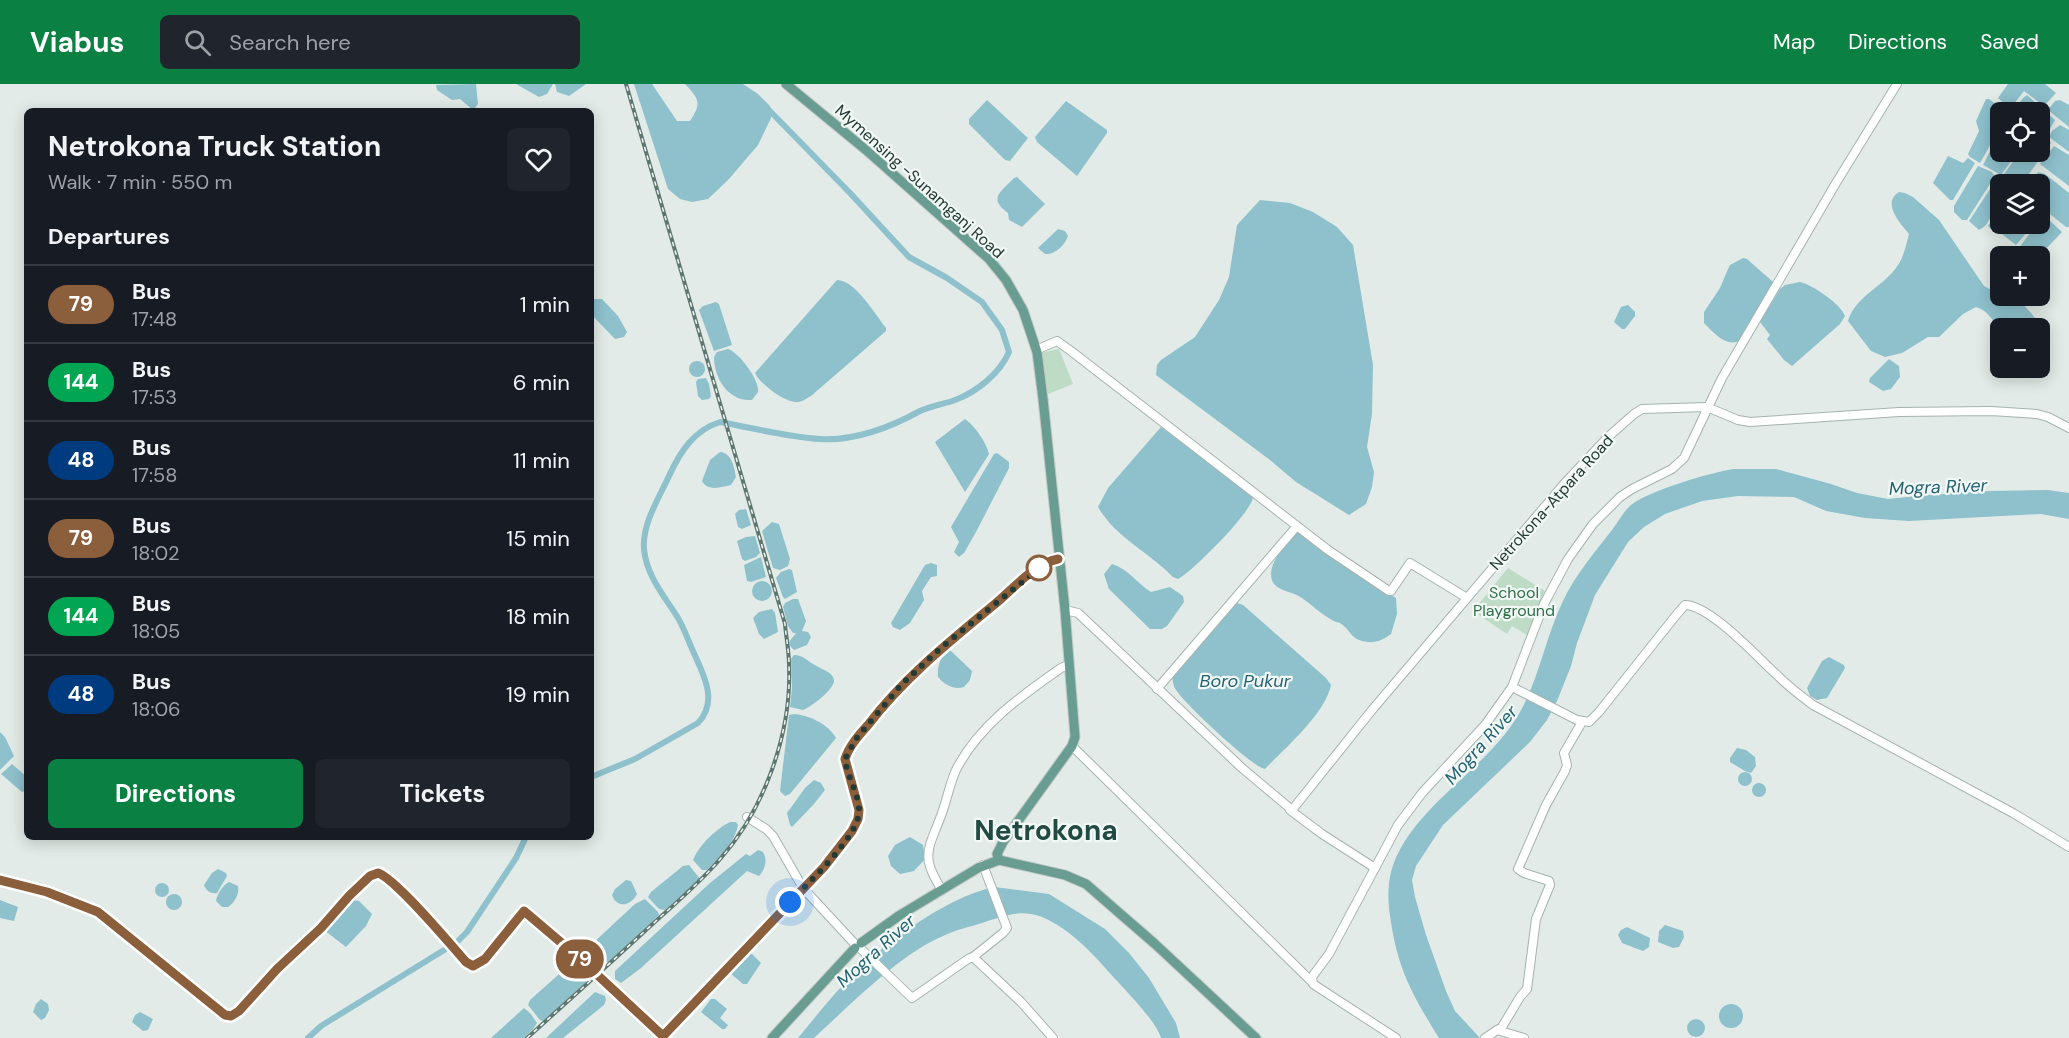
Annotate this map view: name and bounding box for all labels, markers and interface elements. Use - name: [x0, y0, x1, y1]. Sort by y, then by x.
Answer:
- search box: [160, 15, 580, 69]
- text: Viabus: [30, 24, 124, 61]
- icon: search: [181, 26, 214, 59]
- text: Search here: [229, 28, 351, 57]
- text: Map: [1773, 28, 1815, 56]
- text: Directions: [1848, 28, 1947, 56]
- text: Saved: [1980, 28, 2039, 56]
- street label: Mymensing -Sunamganj Road: [831, 100, 1009, 263]
- map controls: [1990, 102, 2050, 378]
- button: locate: [1990, 102, 2050, 162]
- text: Netrokona Truck Station: [48, 128, 381, 165]
- button: heart: [507, 128, 570, 191]
- text: Walk · 7 min · 550 m: [48, 169, 232, 195]
- button: layers: [1990, 174, 2050, 234]
- text: Departures: [48, 222, 170, 251]
- button: +: [1990, 246, 2050, 306]
- text: Bus: [132, 277, 171, 306]
- text: 79: [69, 290, 93, 318]
- text: 1 min: [520, 290, 570, 319]
- text: 17:48: [132, 306, 177, 332]
- button: −: [1990, 318, 2050, 378]
- text: Bus: [132, 355, 171, 384]
- text: 144: [64, 368, 98, 396]
- text: 6 min: [513, 368, 570, 397]
- text: 17:53: [132, 384, 177, 410]
- street label: Netrokona-Atpara Road: [1485, 430, 1618, 575]
- text: Bus: [132, 433, 171, 462]
- text: 48: [68, 446, 94, 474]
- text: 11 min: [513, 446, 570, 475]
- text: 17:58: [132, 462, 177, 488]
- water label: Mogra River: [1888, 473, 1989, 501]
- text: Bus: [132, 511, 171, 540]
- text: 79: [69, 524, 93, 552]
- text: 15 min: [506, 524, 570, 553]
- text: 18:02: [132, 540, 179, 566]
- unlabelled marker: [1026, 555, 1052, 581]
- park label: School Playground: [1473, 582, 1555, 621]
- text: Bus: [132, 589, 171, 618]
- text: 144: [64, 602, 98, 630]
- text: 18 min: [506, 602, 570, 631]
- text: 18:05: [132, 618, 180, 644]
- text: Bus: [132, 667, 171, 696]
- water label: Boro Pukur: [1200, 669, 1292, 693]
- text: 48: [68, 680, 94, 708]
- text: 19 min: [506, 680, 570, 709]
- text: 18:06: [132, 696, 181, 722]
- water label: Mogra River: [1439, 699, 1524, 790]
- button: Directions: [48, 759, 303, 828]
- button: Tickets: [315, 759, 570, 828]
- district label: Netrokona: [974, 812, 1118, 849]
- your location: [775, 887, 805, 917]
- water label: Mogra River: [831, 908, 922, 993]
- line badge: 79: [553, 940, 607, 978]
- text: 79: [568, 945, 592, 973]

